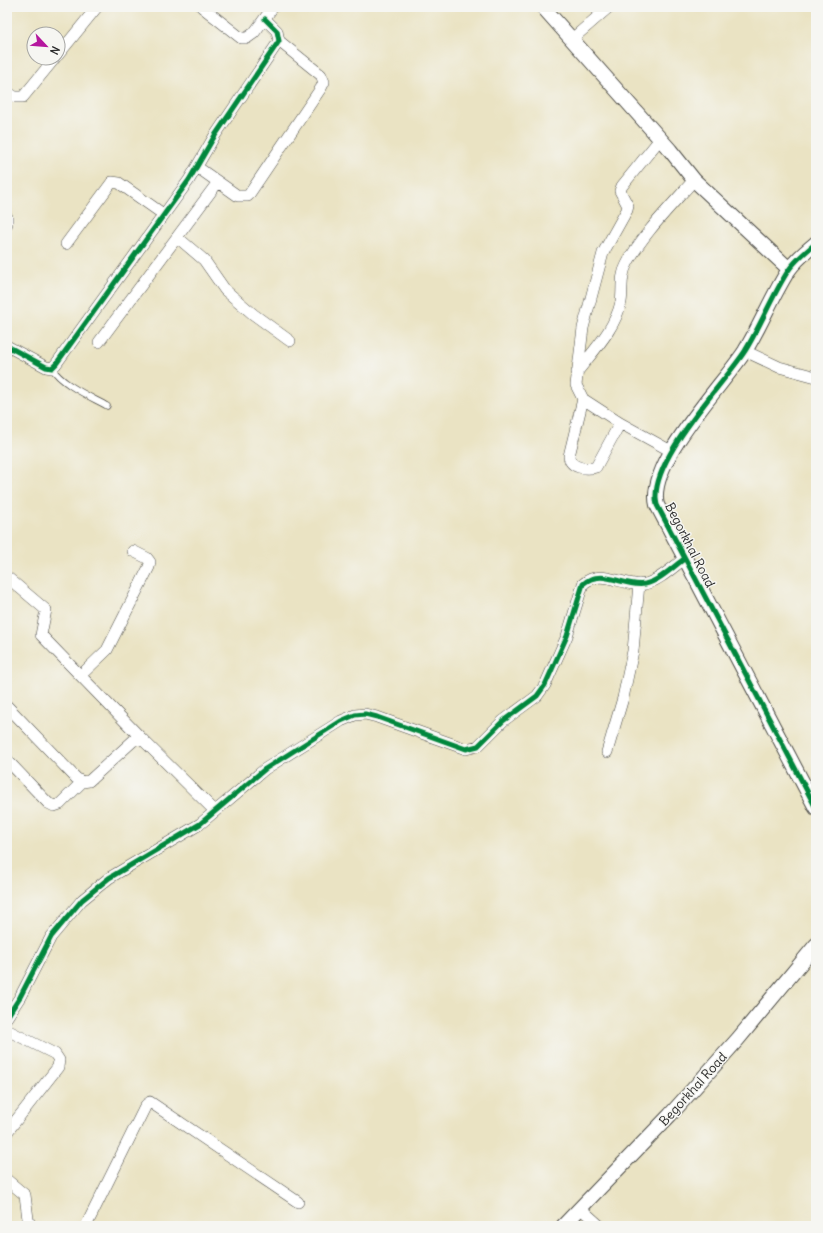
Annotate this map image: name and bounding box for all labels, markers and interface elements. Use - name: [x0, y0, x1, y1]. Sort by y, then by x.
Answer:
- north arrow: [26, 26, 66, 66]
- text: N: [47, 44, 63, 57]
- street label: Begorkhal Road: [661, 500, 719, 591]
- street label: Begorkhal Road: [655, 1048, 731, 1129]

